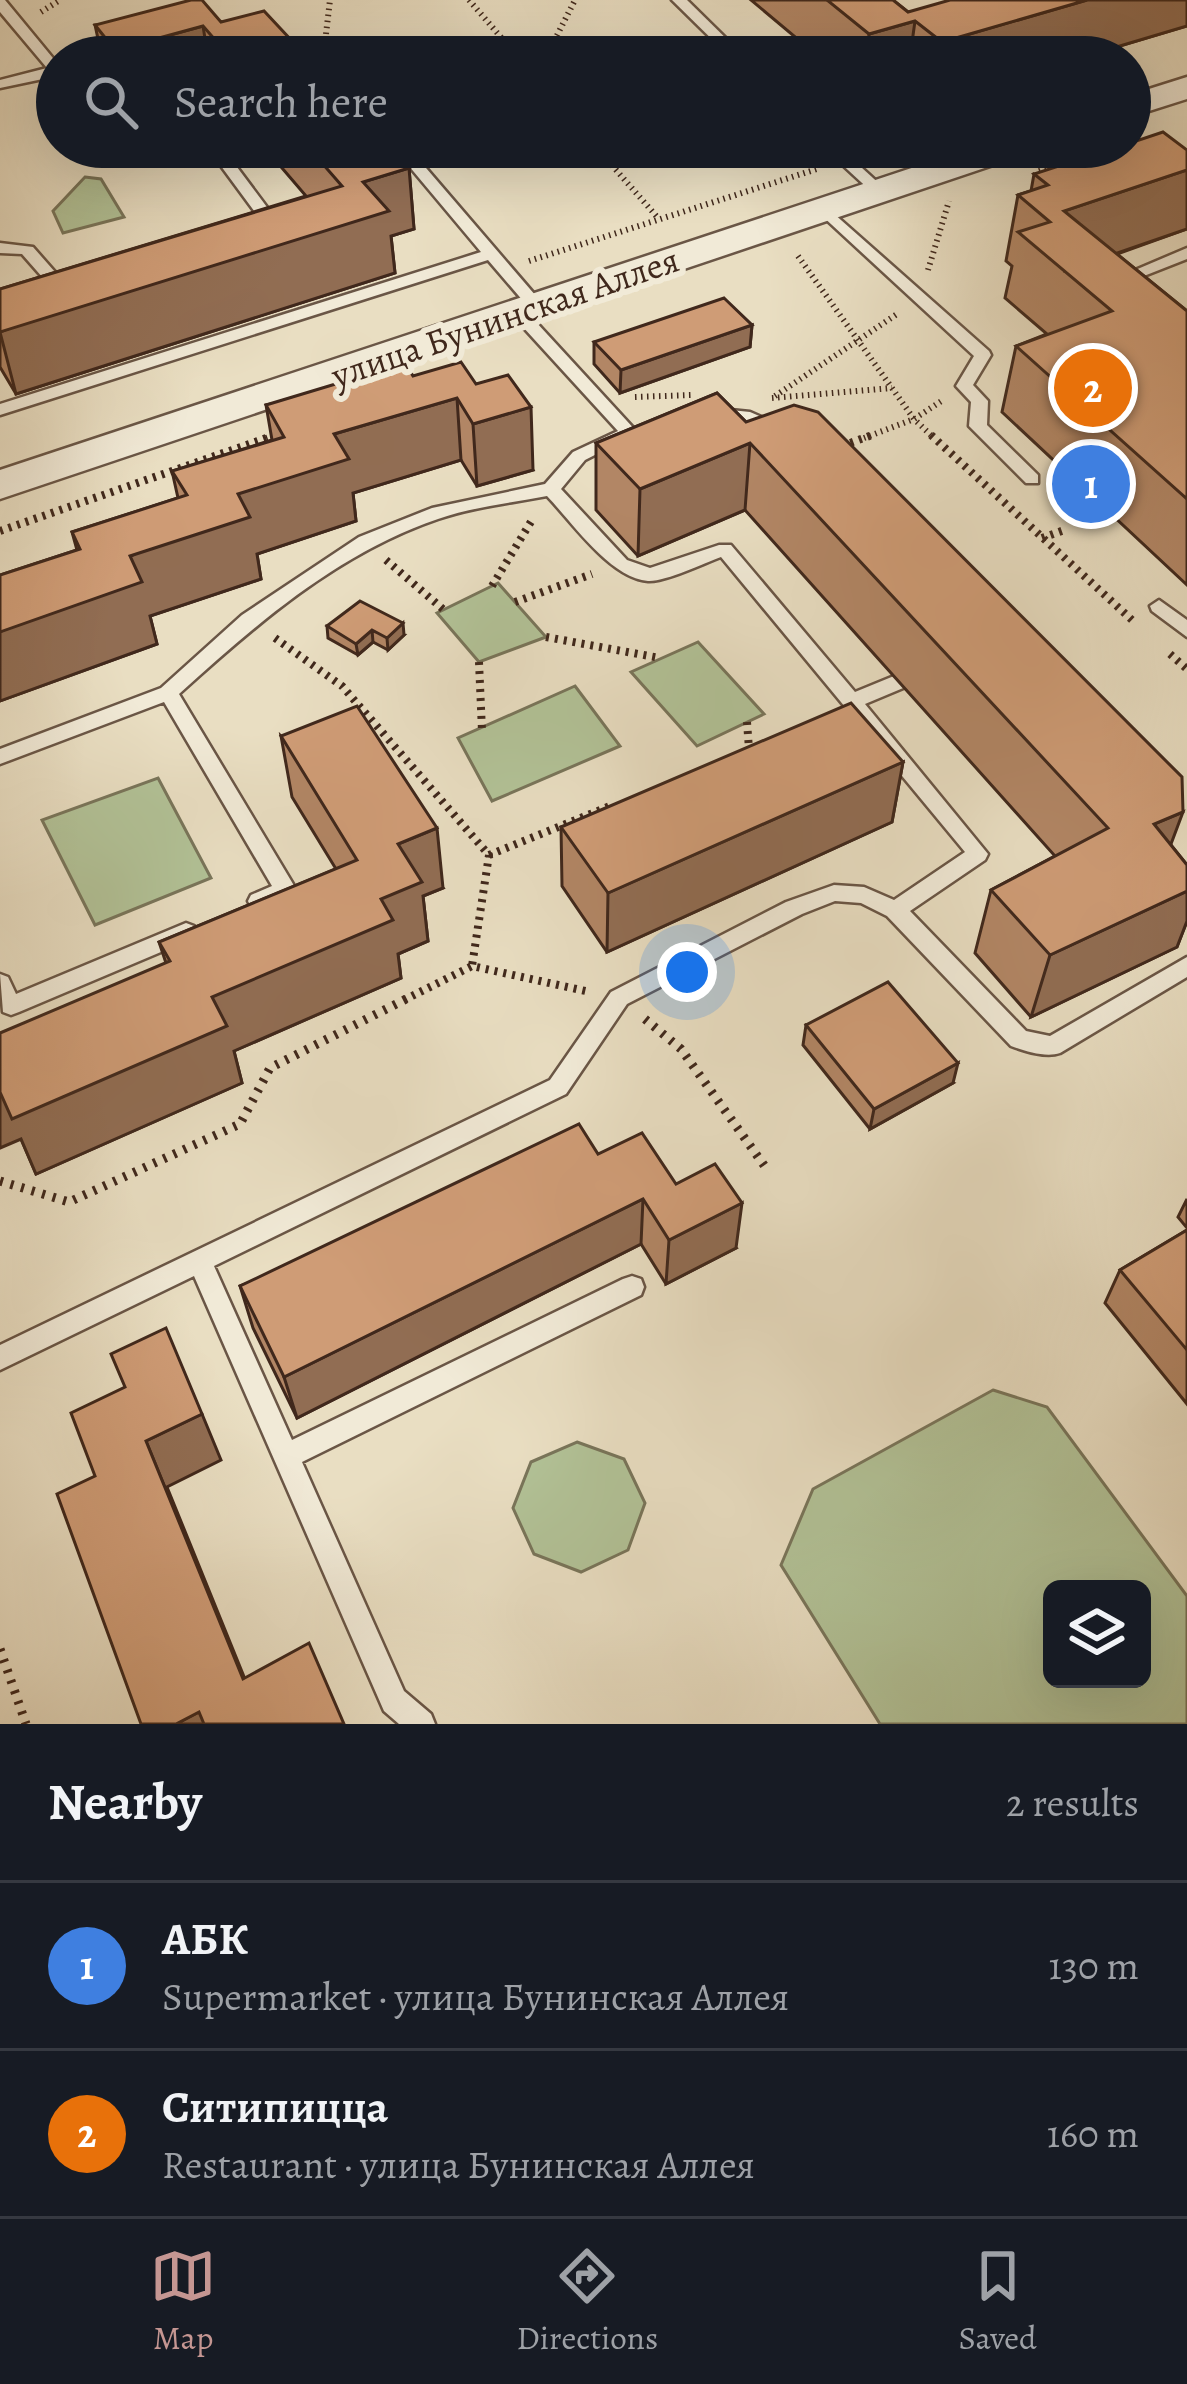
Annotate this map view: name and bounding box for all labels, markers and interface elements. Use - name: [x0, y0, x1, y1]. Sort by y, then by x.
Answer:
- search box: [36, 36, 1151, 168]
- icon: search: [78, 69, 144, 135]
- text: Search here: [174, 71, 388, 133]
- street label: улица Бунинская Аллея: [324, 235, 685, 400]
- pin: 2: [1054, 343, 1132, 433]
- pin: 1: [1052, 439, 1130, 529]
- your location: [657, 942, 717, 1002]
- map controls: [1043, 1580, 1151, 1688]
- button: layers: [1043, 1580, 1151, 1688]
- text: Nearby: [48, 1767, 202, 1837]
- text: 2 results: [1006, 1776, 1139, 1829]
- text: АБК: [162, 1908, 248, 1970]
- text: 1: [80, 1939, 94, 1992]
- text: 130 m: [1048, 1939, 1139, 1992]
- text: Supermarket · улица Бунинская Аллея: [162, 1970, 789, 2023]
- text: Ситипицца: [162, 2076, 388, 2138]
- text: 2: [78, 2107, 96, 2160]
- text: 160 m: [1047, 2107, 1139, 2160]
- text: Restaurant · улица Бунинская Аллея: [162, 2138, 755, 2191]
- tab: Map: [150, 2243, 216, 2360]
- tab: Directions: [517, 2243, 658, 2360]
- tab: Saved: [959, 2243, 1037, 2360]

